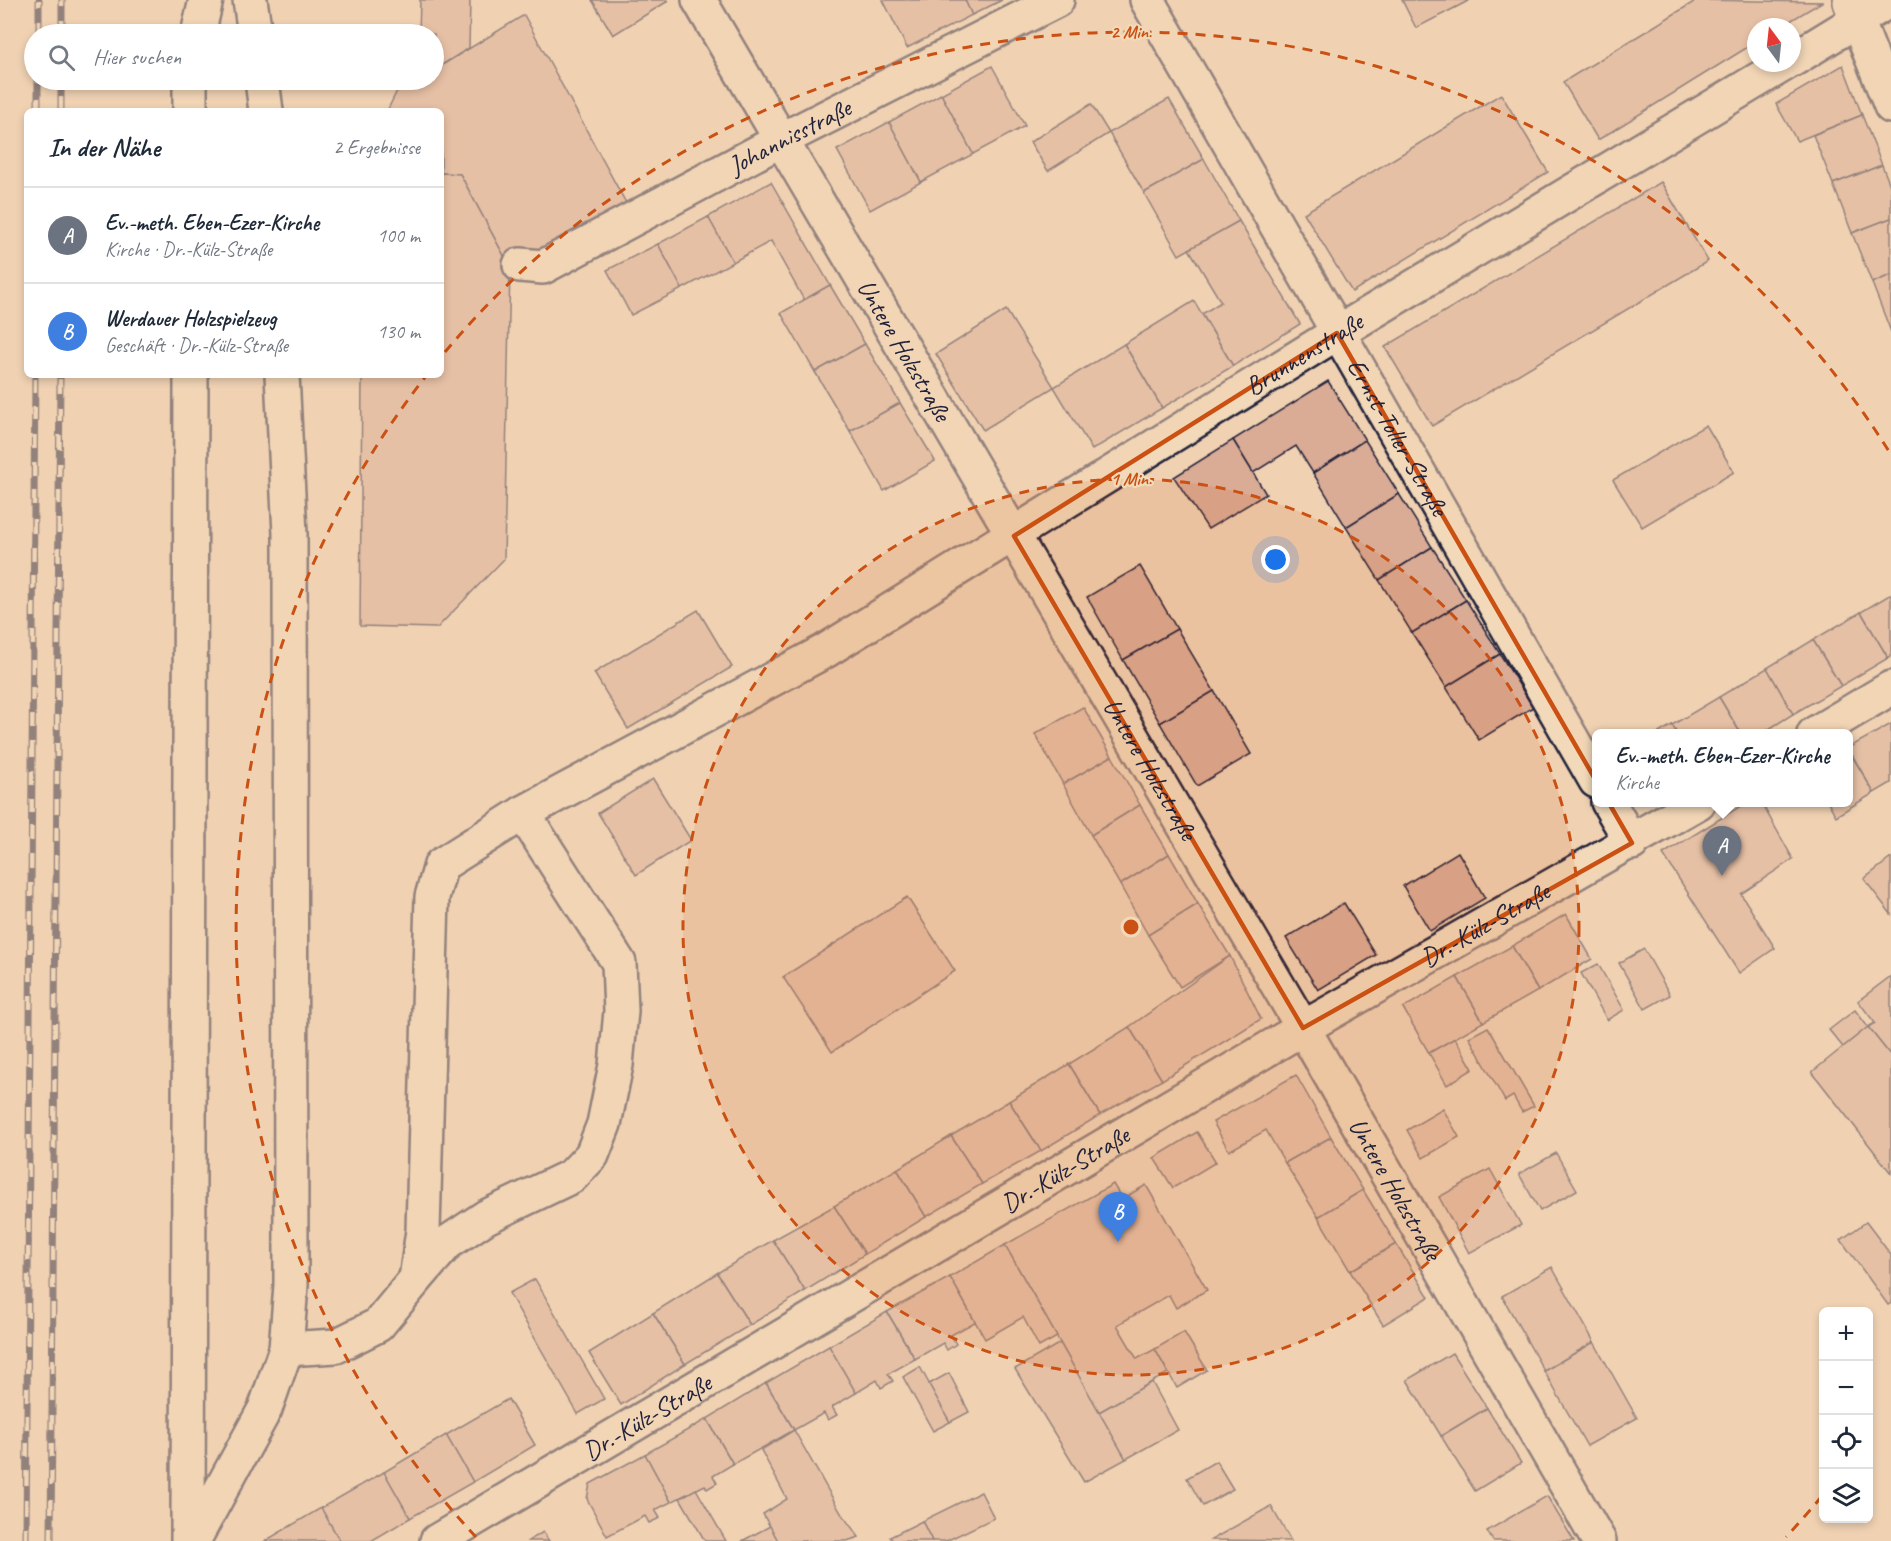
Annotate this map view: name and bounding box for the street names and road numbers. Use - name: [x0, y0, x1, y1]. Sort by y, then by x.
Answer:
- street label: Johannisstraße: [721, 90, 858, 183]
- street label: Untere Holzstraße: [850, 273, 960, 429]
- street label: Brunnenstraße: [1239, 304, 1371, 403]
- street label: Ernst-Toller-Straße: [1340, 352, 1458, 524]
- street label: Untere Holzstraße: [1096, 692, 1207, 848]
- street label: Dr.-Külz-Straße: [1415, 873, 1558, 974]
- street label: Untere Holzstraße: [1342, 1112, 1451, 1268]
- street label: Dr.-Külz-Straße: [995, 1117, 1137, 1220]
- street label: Dr.-Külz-Straße: [577, 1365, 719, 1467]

